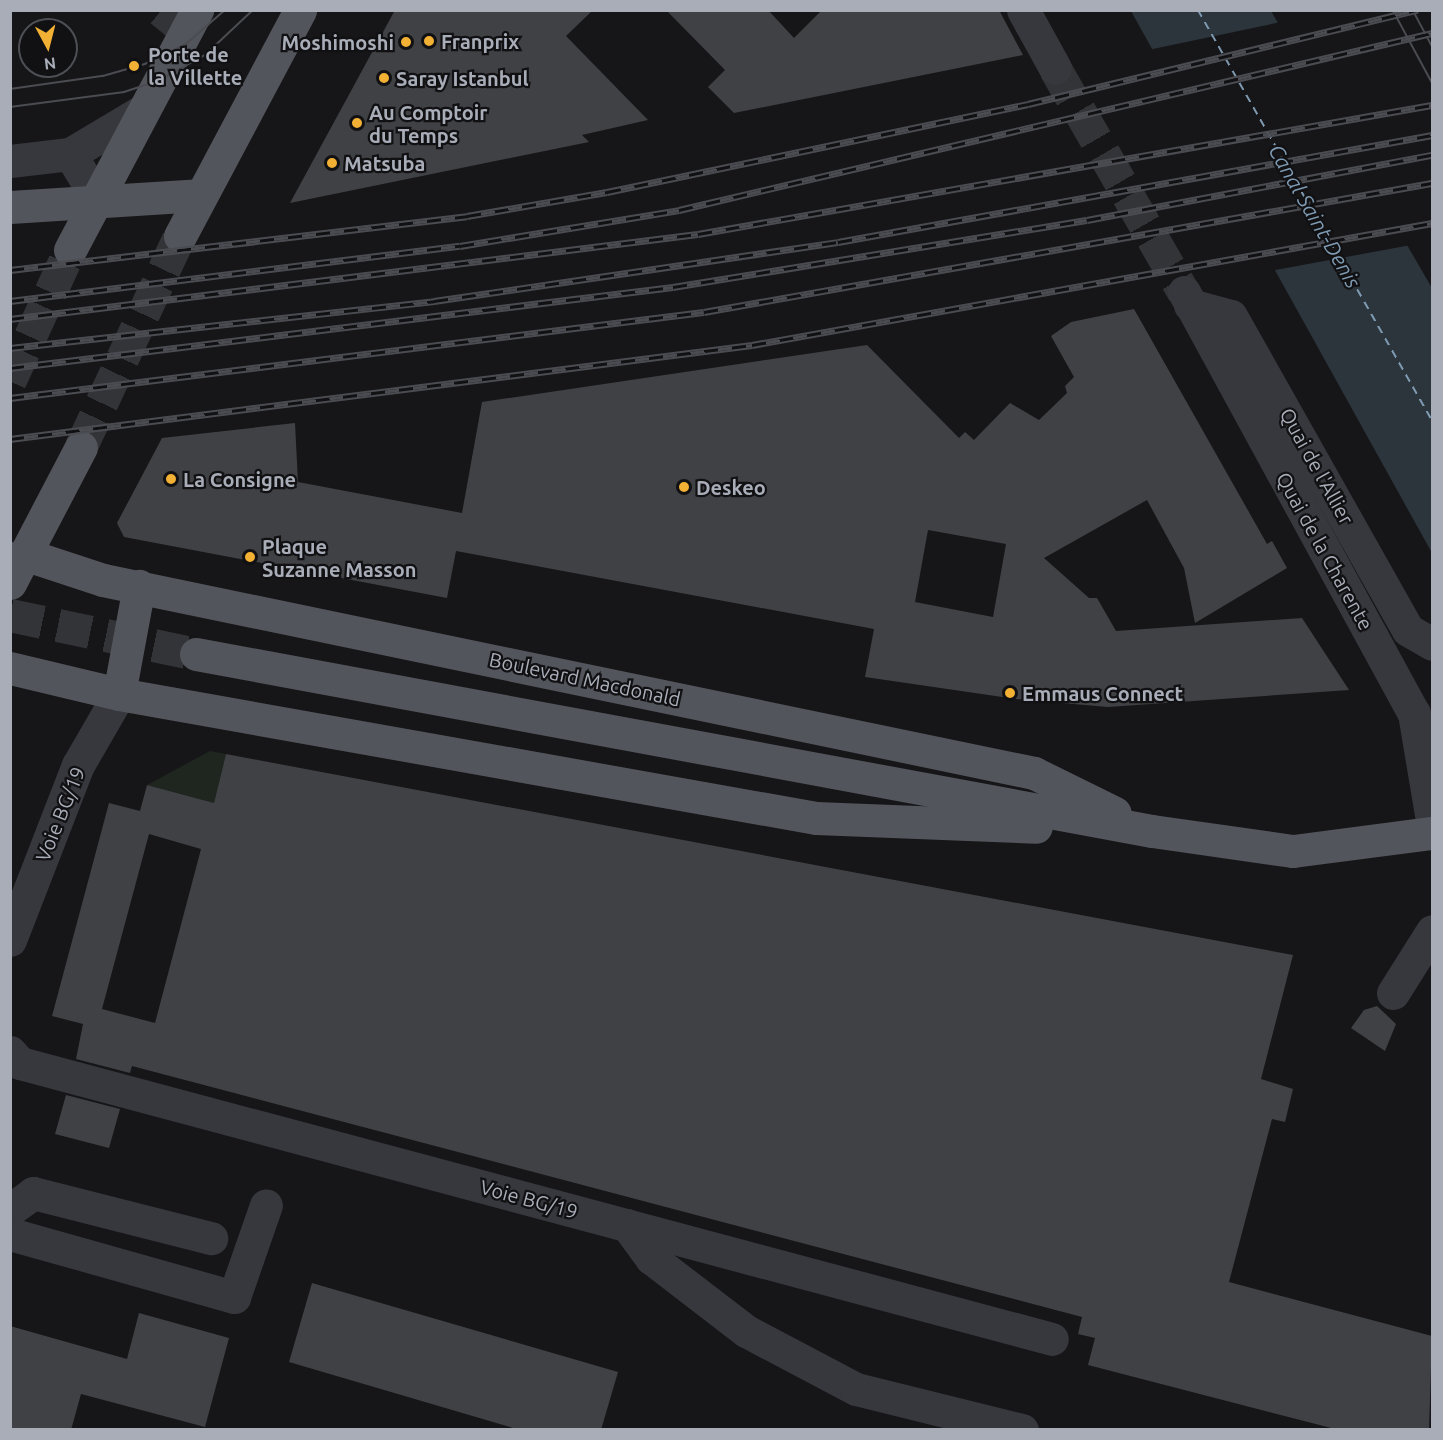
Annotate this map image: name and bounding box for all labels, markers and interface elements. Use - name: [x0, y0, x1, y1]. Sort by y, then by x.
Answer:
- north arrow: [18, 18, 78, 78]
- place label: Franprix: [441, 29, 519, 53]
- place label: Moshimoshi: [281, 30, 394, 54]
- marker: Franprix: [422, 34, 436, 48]
- marker: Moshimoshi: [399, 35, 413, 49]
- place label: Porte de la Villette: [148, 42, 242, 89]
- text: N: [43, 54, 57, 74]
- marker: Porte de la Villette: [125, 57, 143, 75]
- place label: Saray Istanbul: [396, 66, 529, 90]
- marker: Saray Istanbul: [377, 71, 391, 85]
- place label: Au Comptoir du Temps: [369, 100, 487, 147]
- marker: Au Comptoir du Temps: [350, 116, 364, 130]
- water label: Canal Saint-Denis: [1264, 140, 1366, 292]
- place label: Matsuba: [344, 151, 425, 175]
- marker: Matsuba: [325, 156, 339, 170]
- street label: Quai de l'Allier: [1275, 403, 1359, 529]
- place label: La Consigne: [183, 467, 296, 491]
- street label: Quai de la Charente: [1272, 468, 1378, 634]
- marker: La Consigne: [164, 472, 178, 486]
- place label: Deskeo: [696, 475, 766, 499]
- marker: Deskeo: [677, 480, 691, 494]
- place label: Plaque Suzanne Masson: [262, 534, 416, 581]
- marker: Plaque Suzanne Masson: [243, 550, 257, 564]
- street label: Boulevard Macdonald: [487, 647, 683, 711]
- place label: Emmaus Connect: [1022, 681, 1183, 705]
- marker: Emmaus Connect: [1003, 686, 1017, 700]
- street label: Voie BG/19: [30, 763, 90, 865]
- street label: Voie BG/19: [478, 1174, 580, 1224]

